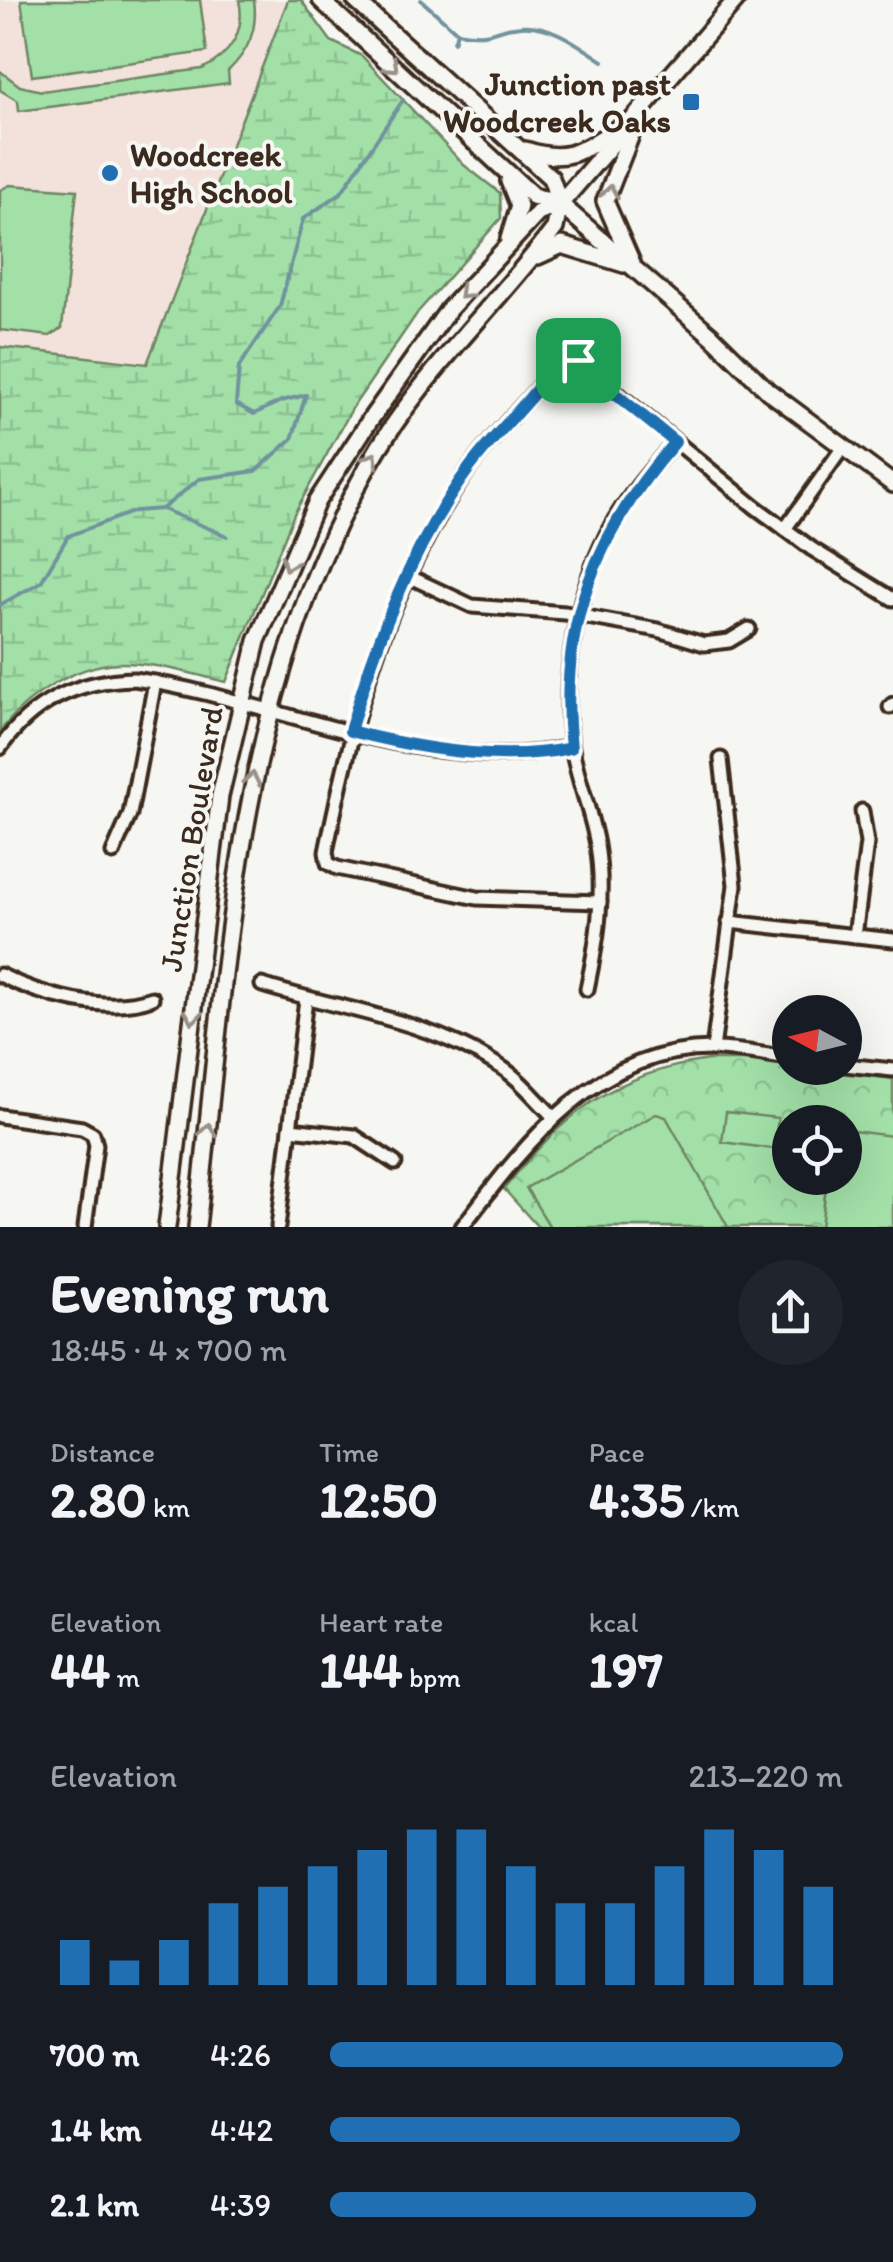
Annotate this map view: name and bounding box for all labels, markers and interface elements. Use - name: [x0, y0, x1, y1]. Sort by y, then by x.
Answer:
- one-way arrow: [380, 54, 399, 72]
- place label: Junction past Woodcreek Oaks: [443, 65, 671, 140]
- marker: Junction past Woodcreek Oaks: [680, 91, 702, 113]
- place label: Woodcreek High School: [130, 136, 293, 211]
- marker: Woodcreek High School: [99, 162, 121, 184]
- one-way arrow: [599, 184, 620, 200]
- one-way arrow: [458, 281, 476, 299]
- pin: [536, 318, 621, 403]
- icon: arrive: [551, 333, 606, 388]
- one-way arrow: [360, 452, 379, 470]
- one-way arrow: [280, 554, 300, 572]
- street label: Junction Boulevard: [151, 704, 231, 974]
- one-way arrow: [241, 771, 262, 788]
- north arrow: [772, 995, 862, 1085]
- map controls: [772, 995, 862, 1195]
- one-way arrow: [183, 1009, 204, 1025]
- button: locate: [772, 1105, 862, 1195]
- one-way arrow: [197, 1122, 218, 1138]
- text: Evening run: [50, 1260, 329, 1326]
- button: share: [738, 1260, 843, 1365]
- text: 18:45 · 4 × 700 m: [50, 1331, 287, 1369]
- text: Distance: [50, 1435, 155, 1469]
- text: Time: [319, 1435, 379, 1469]
- text: Pace: [589, 1435, 645, 1469]
- text: 2.80: [50, 1469, 147, 1530]
- text: 12:50: [319, 1469, 438, 1530]
- text: 4:35: [589, 1469, 684, 1530]
- text: km: [147, 1490, 190, 1524]
- text: /km: [684, 1490, 740, 1524]
- text: Elevation: [50, 1605, 161, 1639]
- text: Heart rate: [319, 1605, 443, 1639]
- text: kcal: [589, 1605, 638, 1639]
- text: 44: [50, 1639, 110, 1700]
- text: 144: [319, 1639, 403, 1700]
- text: 197: [589, 1639, 663, 1700]
- text: m: [110, 1660, 140, 1694]
- text: bpm: [403, 1660, 461, 1694]
- text: Elevation: [50, 1757, 177, 1795]
- text: 213–220 m: [689, 1757, 843, 1795]
- text: 700 m: [50, 2036, 139, 2074]
- text: 4:26: [210, 2036, 271, 2074]
- text: 1.4 km: [50, 2111, 141, 2149]
- text: 4:42: [210, 2111, 273, 2149]
- text: 2.1 km: [50, 2186, 139, 2224]
- text: 4:39: [210, 2186, 271, 2224]

